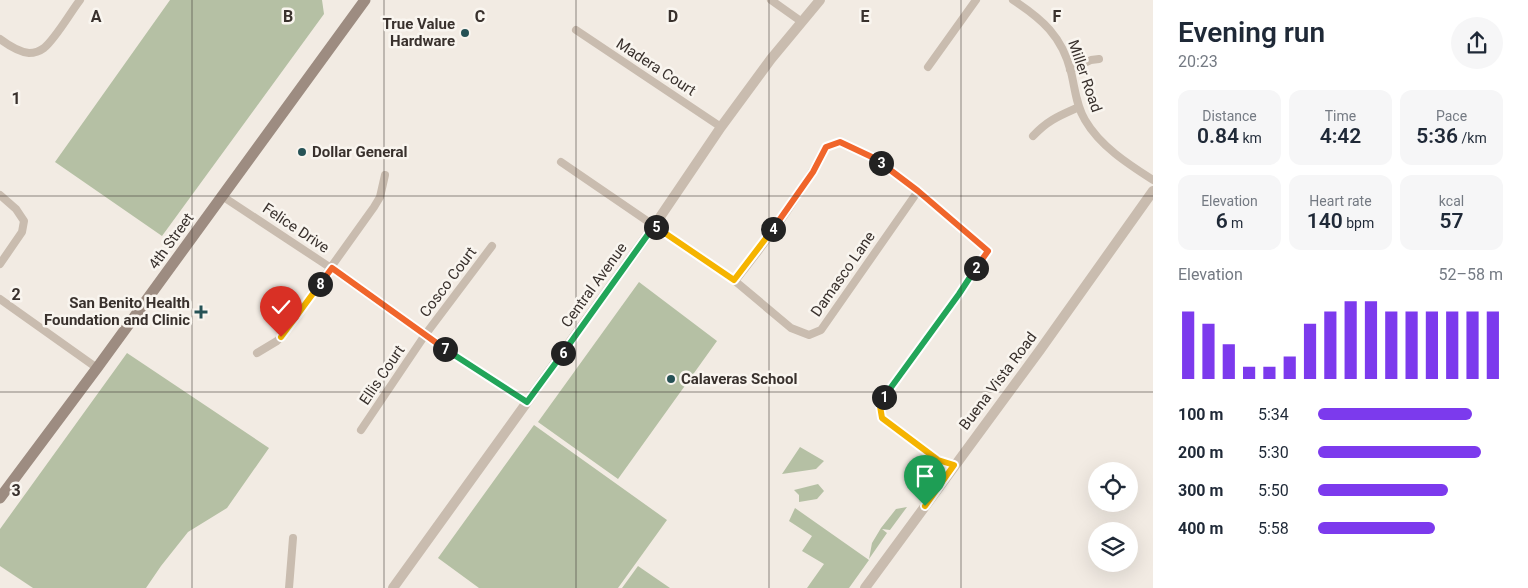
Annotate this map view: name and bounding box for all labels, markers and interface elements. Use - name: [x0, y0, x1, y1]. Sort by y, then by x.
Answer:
- text: A: [91, 7, 102, 26]
- text: B: [283, 7, 293, 26]
- text: C: [475, 7, 485, 26]
- text: D: [668, 7, 678, 26]
- text: E: [861, 7, 870, 26]
- text: F: [1053, 7, 1062, 26]
- place label: True Value Hardware: [383, 15, 455, 50]
- text: Evening run: [1178, 16, 1325, 49]
- button: share: [1451, 17, 1503, 69]
- marker: True Value Hardware: [459, 27, 471, 39]
- street label: Madera Court: [613, 35, 699, 99]
- street label: Miller Road: [1064, 38, 1106, 114]
- text: 20:23: [1178, 52, 1218, 71]
- text: 1: [11, 89, 21, 108]
- text: Distance: [1202, 108, 1257, 124]
- text: Time: [1325, 108, 1356, 124]
- text: Pace: [1436, 108, 1467, 124]
- text: 0.84: [1197, 124, 1239, 148]
- text: 4:42: [1320, 124, 1361, 148]
- text: 5:36: [1416, 124, 1458, 148]
- text: km: [1239, 130, 1262, 146]
- text: /km: [1458, 130, 1487, 146]
- place label: Dollar General: [312, 143, 408, 161]
- marker: Dollar General: [296, 146, 308, 158]
- pin: 3: [868, 150, 894, 176]
- text: 3: [877, 155, 886, 171]
- text: Elevation: [1201, 193, 1258, 209]
- text: Heart rate: [1309, 193, 1372, 209]
- text: kcal: [1439, 193, 1464, 209]
- street label: Felice Drive: [259, 199, 333, 257]
- street label: 4th Street: [145, 209, 197, 273]
- text: 6: [1216, 209, 1228, 233]
- text: 140: [1307, 209, 1343, 233]
- text: 57: [1440, 209, 1464, 233]
- pin: 5: [644, 214, 668, 240]
- text: m: [1228, 215, 1243, 231]
- text: bpm: [1343, 215, 1374, 231]
- pin: 4: [760, 216, 786, 242]
- text: 5: [652, 219, 661, 235]
- text: 4: [769, 221, 778, 237]
- street label: Damasco Lane: [807, 228, 879, 320]
- street label: Central Avenue: [557, 239, 631, 331]
- street label: Cosco Court: [416, 243, 480, 321]
- pin: 2: [964, 256, 988, 280]
- text: 2: [972, 260, 981, 276]
- text: Elevation: [1178, 265, 1243, 284]
- text: 52–58 m: [1439, 265, 1503, 284]
- pin: 8: [308, 272, 332, 296]
- text: 8: [316, 276, 325, 292]
- text: 2: [11, 285, 21, 304]
- pin: [260, 286, 302, 337]
- icon: check: [267, 293, 295, 321]
- place label: San Benito Health Foundation and Clinic: [44, 294, 190, 329]
- marker: San Benito Health Foundation and Clinic: [194, 305, 208, 319]
- street label: Buena Vista Road: [955, 329, 1041, 433]
- pin: 7: [432, 336, 458, 362]
- pin: 6: [550, 340, 576, 366]
- text: 7: [441, 341, 450, 357]
- street label: Ellis Court: [356, 342, 408, 408]
- text: 6: [559, 345, 568, 361]
- place label: Calaveras School: [681, 370, 797, 388]
- marker: Calaveras School: [665, 373, 677, 385]
- pin: 1: [872, 384, 896, 410]
- text: 1: [880, 389, 889, 405]
- text: 100 m: [1178, 405, 1223, 424]
- text: 5:34: [1258, 405, 1289, 424]
- text: 200 m: [1178, 443, 1223, 462]
- text: 5:30: [1258, 443, 1289, 462]
- pin: [904, 455, 946, 506]
- icon: arrive: [911, 462, 939, 490]
- map controls: [1088, 462, 1138, 572]
- button: locate: [1088, 462, 1138, 512]
- text: 3: [11, 481, 21, 500]
- text: 300 m: [1178, 481, 1223, 500]
- text: 5:50: [1258, 481, 1289, 500]
- text: 400 m: [1178, 519, 1223, 538]
- text: 5:58: [1258, 519, 1289, 538]
- button: layers: [1088, 522, 1138, 572]

